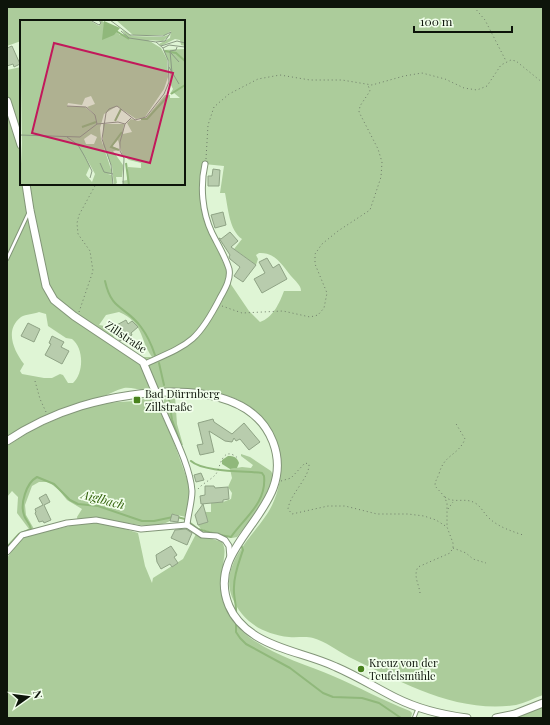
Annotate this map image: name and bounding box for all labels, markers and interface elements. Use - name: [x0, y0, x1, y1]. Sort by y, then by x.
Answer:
- scale bar: [414, 8, 512, 34]
- text: 100 m: [420, 13, 453, 29]
- inset map: [20, 20, 185, 185]
- street label: Zillstraße: [103, 317, 150, 356]
- place label: Bad Dürrnberg Zillstraße: [145, 386, 220, 414]
- marker: Bad Dürrnberg Zillstraße: [132, 395, 142, 405]
- water label: Aiglbach: [78, 485, 126, 512]
- place label: Kreuz von der Teufelsmühle: [369, 655, 438, 683]
- marker: Kreuz von der Teufelsmühle: [356, 664, 366, 674]
- north arrow: [8, 677, 48, 717]
- text: N: [30, 689, 46, 700]

